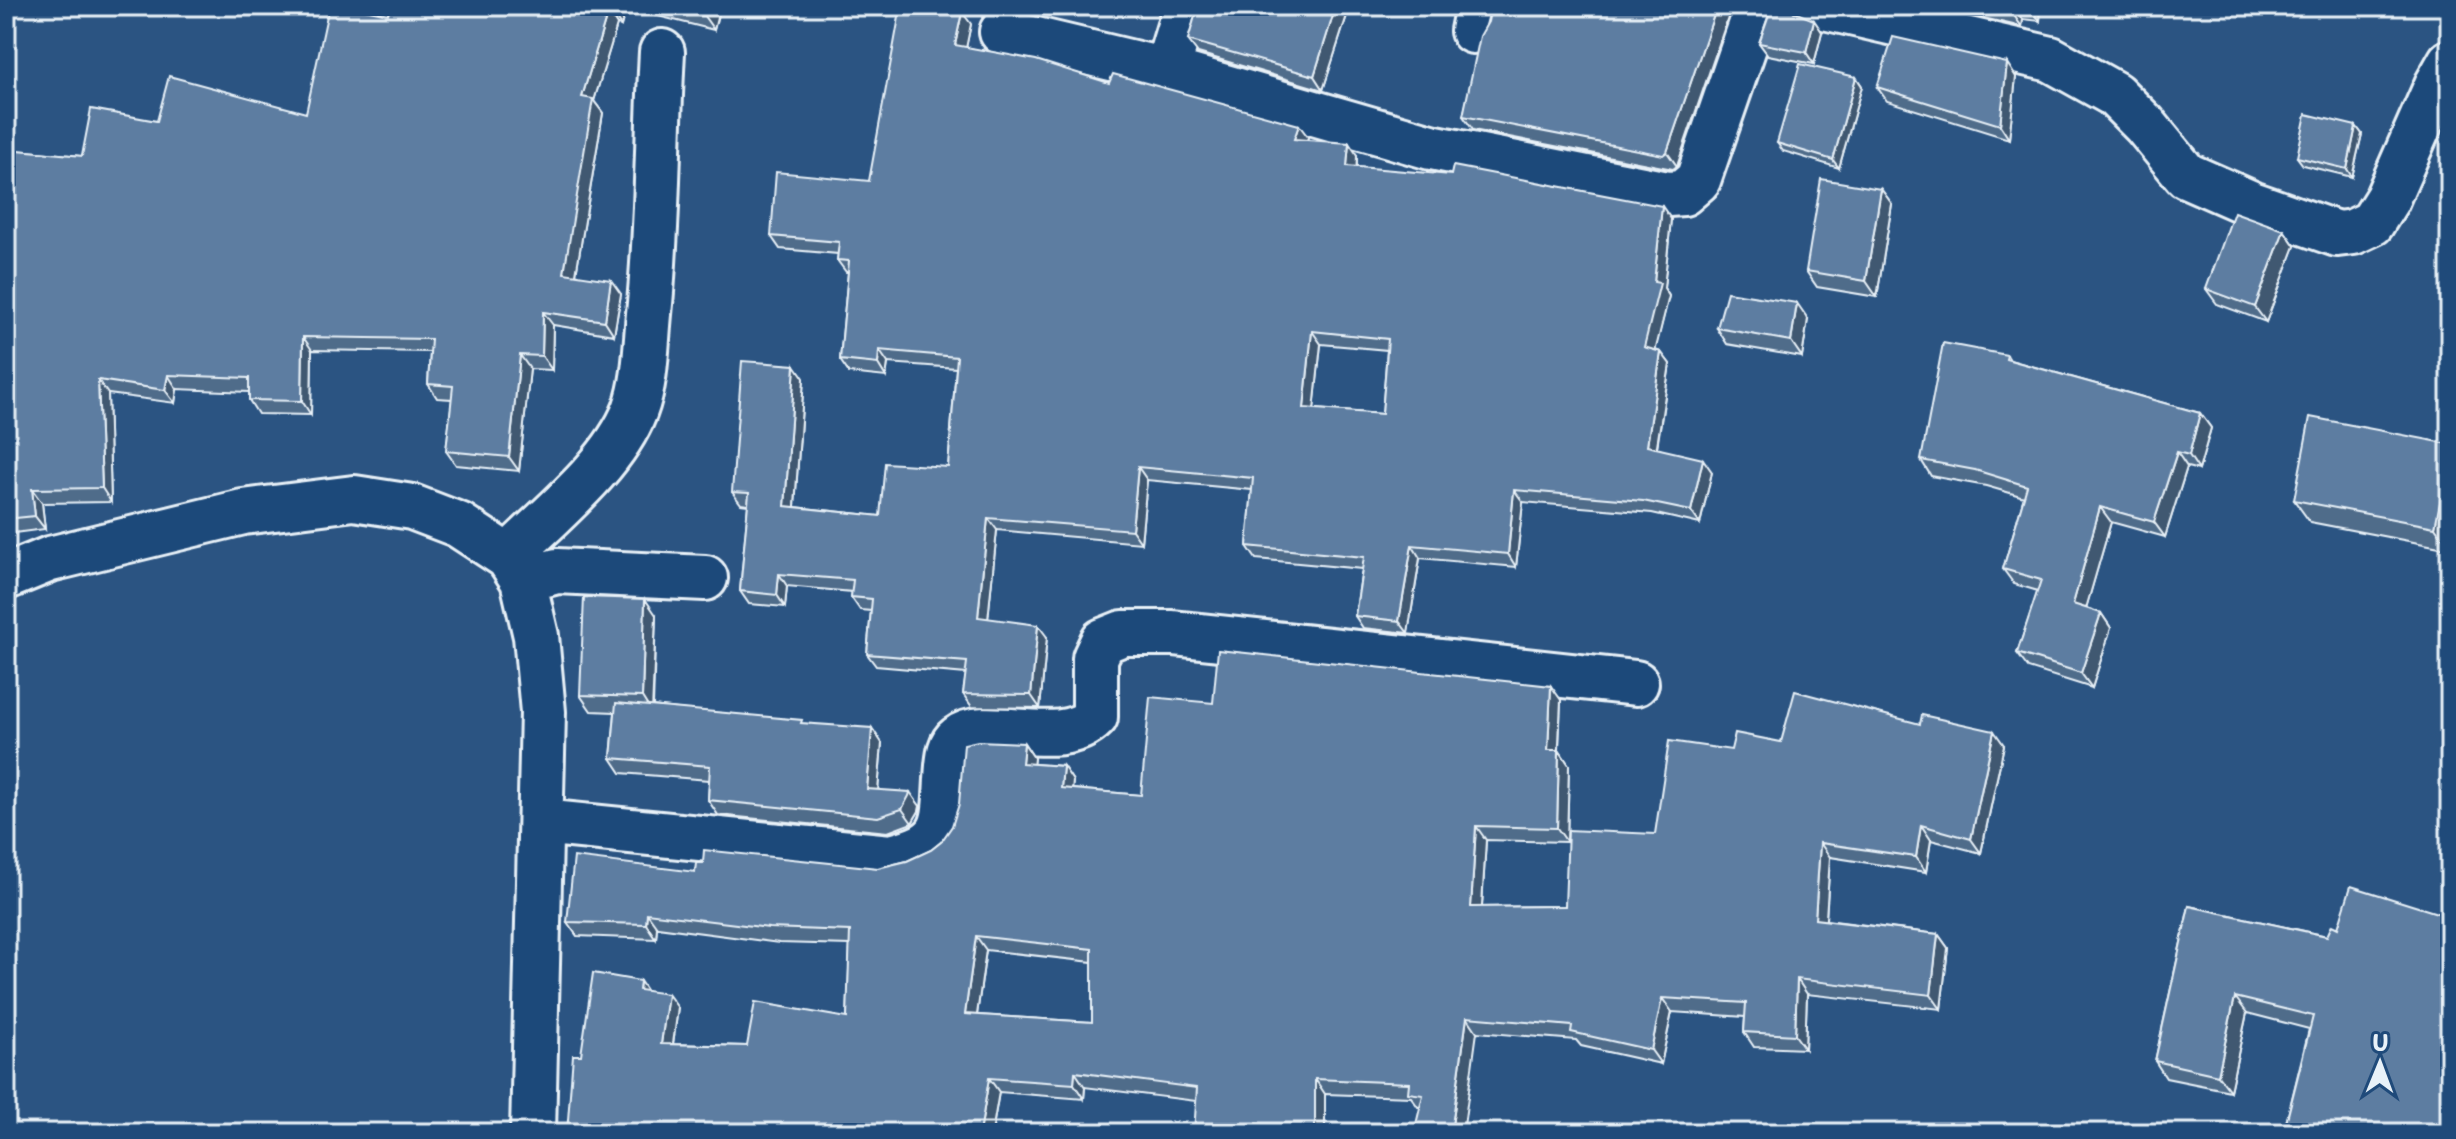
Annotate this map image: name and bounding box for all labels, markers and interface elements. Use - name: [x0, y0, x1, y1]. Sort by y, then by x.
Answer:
- north arrow: [2340, 1023, 2420, 1103]
- text: U: [2372, 1025, 2389, 1058]

